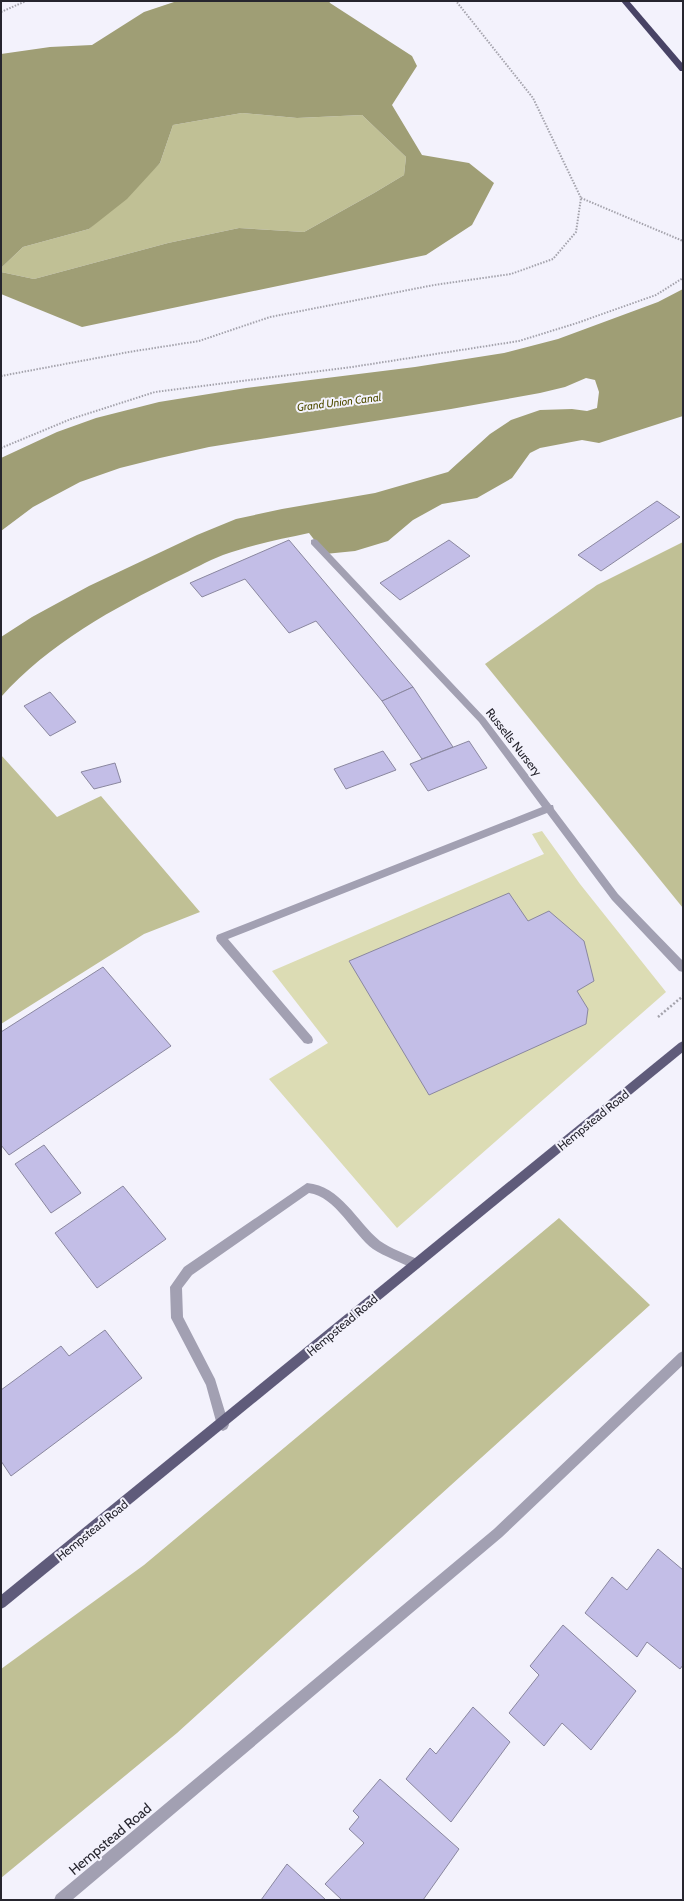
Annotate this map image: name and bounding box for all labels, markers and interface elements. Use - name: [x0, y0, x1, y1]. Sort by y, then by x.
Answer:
- water label: Grand Union Canal: [296, 390, 382, 414]
- street label: Russells Nursery: [483, 705, 545, 779]
- street label: Hempstead Road: [554, 1087, 632, 1153]
- street label: Hempstead Road: [304, 1291, 380, 1359]
- street label: Hempstead Road: [53, 1497, 131, 1563]
- street label: Hempstead Road: [65, 1799, 155, 1879]

